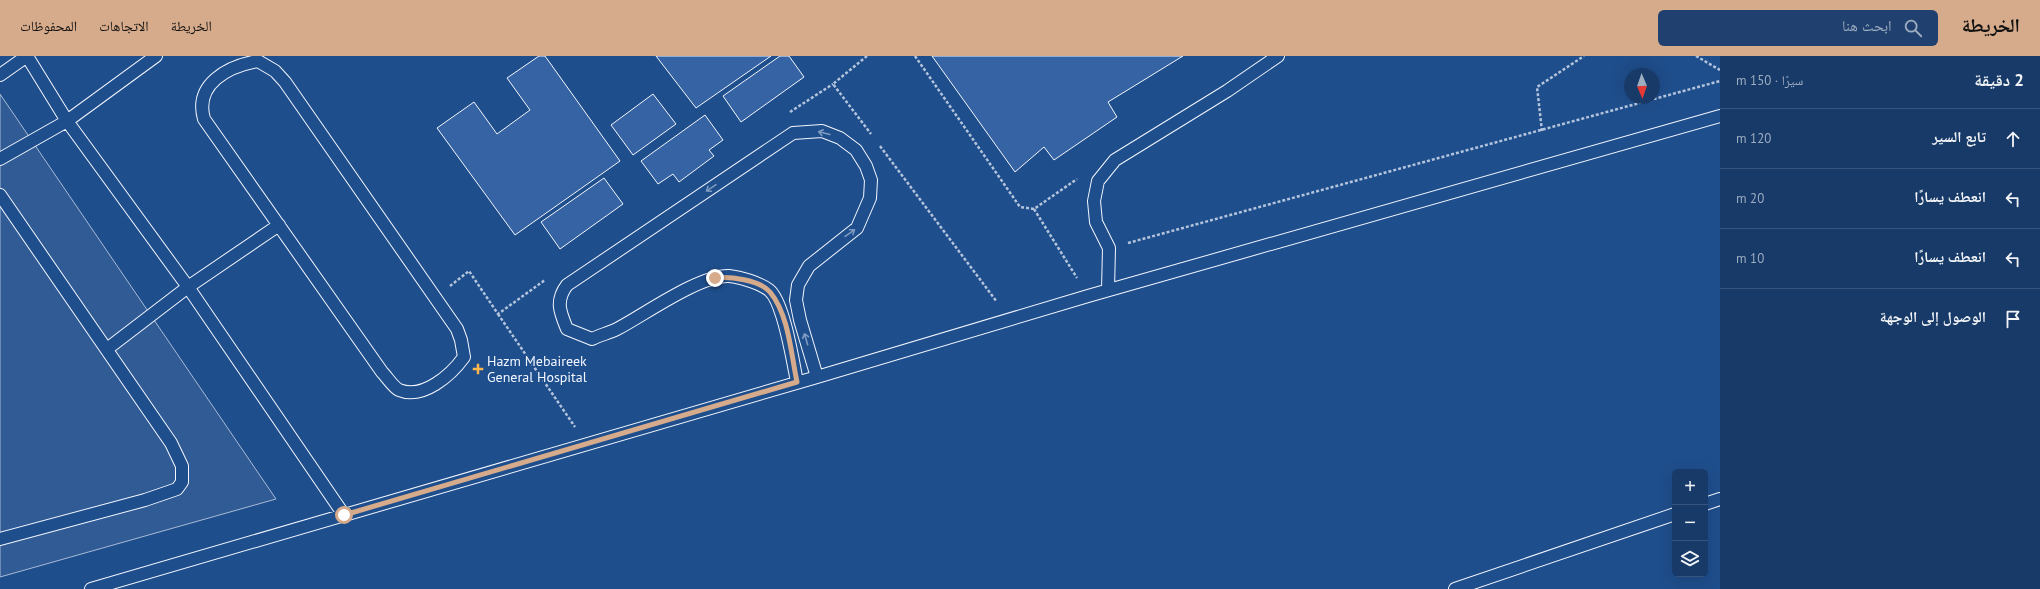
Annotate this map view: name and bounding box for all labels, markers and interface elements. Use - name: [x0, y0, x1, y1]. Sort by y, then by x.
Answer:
- search box: [1658, 10, 1938, 46]
- text: الخريطة: [1962, 13, 2020, 37]
- text: ابحث هنا: [1842, 16, 1892, 35]
- text: المحفوظات: [20, 17, 77, 35]
- text: الاتجاهات: [99, 17, 149, 35]
- text: الخريطة: [171, 17, 212, 35]
- icon: search: [1902, 17, 1924, 39]
- north arrow: [1624, 68, 1660, 104]
- text: 2 دقيقة: [1974, 69, 2024, 91]
- text: سيرًا · 150 m: [1736, 72, 1803, 89]
- text: تابع السير: [1932, 127, 1986, 146]
- one-way arrow: [818, 128, 831, 136]
- icon: ahead: [2002, 128, 2024, 150]
- text: 120 m: [1736, 130, 1771, 147]
- one-way arrow: [706, 184, 717, 192]
- text: انعطف يسارًا: [1914, 187, 1986, 206]
- icon: left: [2002, 188, 2024, 210]
- text: 20 m: [1736, 190, 1764, 207]
- one-way arrow: [844, 229, 855, 237]
- text: انعطف يسارًا: [1914, 247, 1986, 266]
- icon: left: [2002, 248, 2024, 270]
- text: 10 m: [1736, 250, 1764, 267]
- route end: [706, 269, 724, 287]
- text: الوصول إلى الوجهة: [1880, 307, 1986, 326]
- icon: arrive: [2002, 308, 2024, 330]
- one-way arrow: [802, 333, 809, 346]
- place label: Hazm Mebaireek General Hospital: [487, 352, 587, 386]
- marker: Hazm Mebaireek General Hospital: [472, 363, 484, 375]
- map controls: [1672, 469, 1708, 577]
- button: +: [1672, 469, 1708, 505]
- button: −: [1672, 505, 1708, 541]
- route start: [335, 506, 353, 524]
- button: layers: [1672, 541, 1708, 577]

